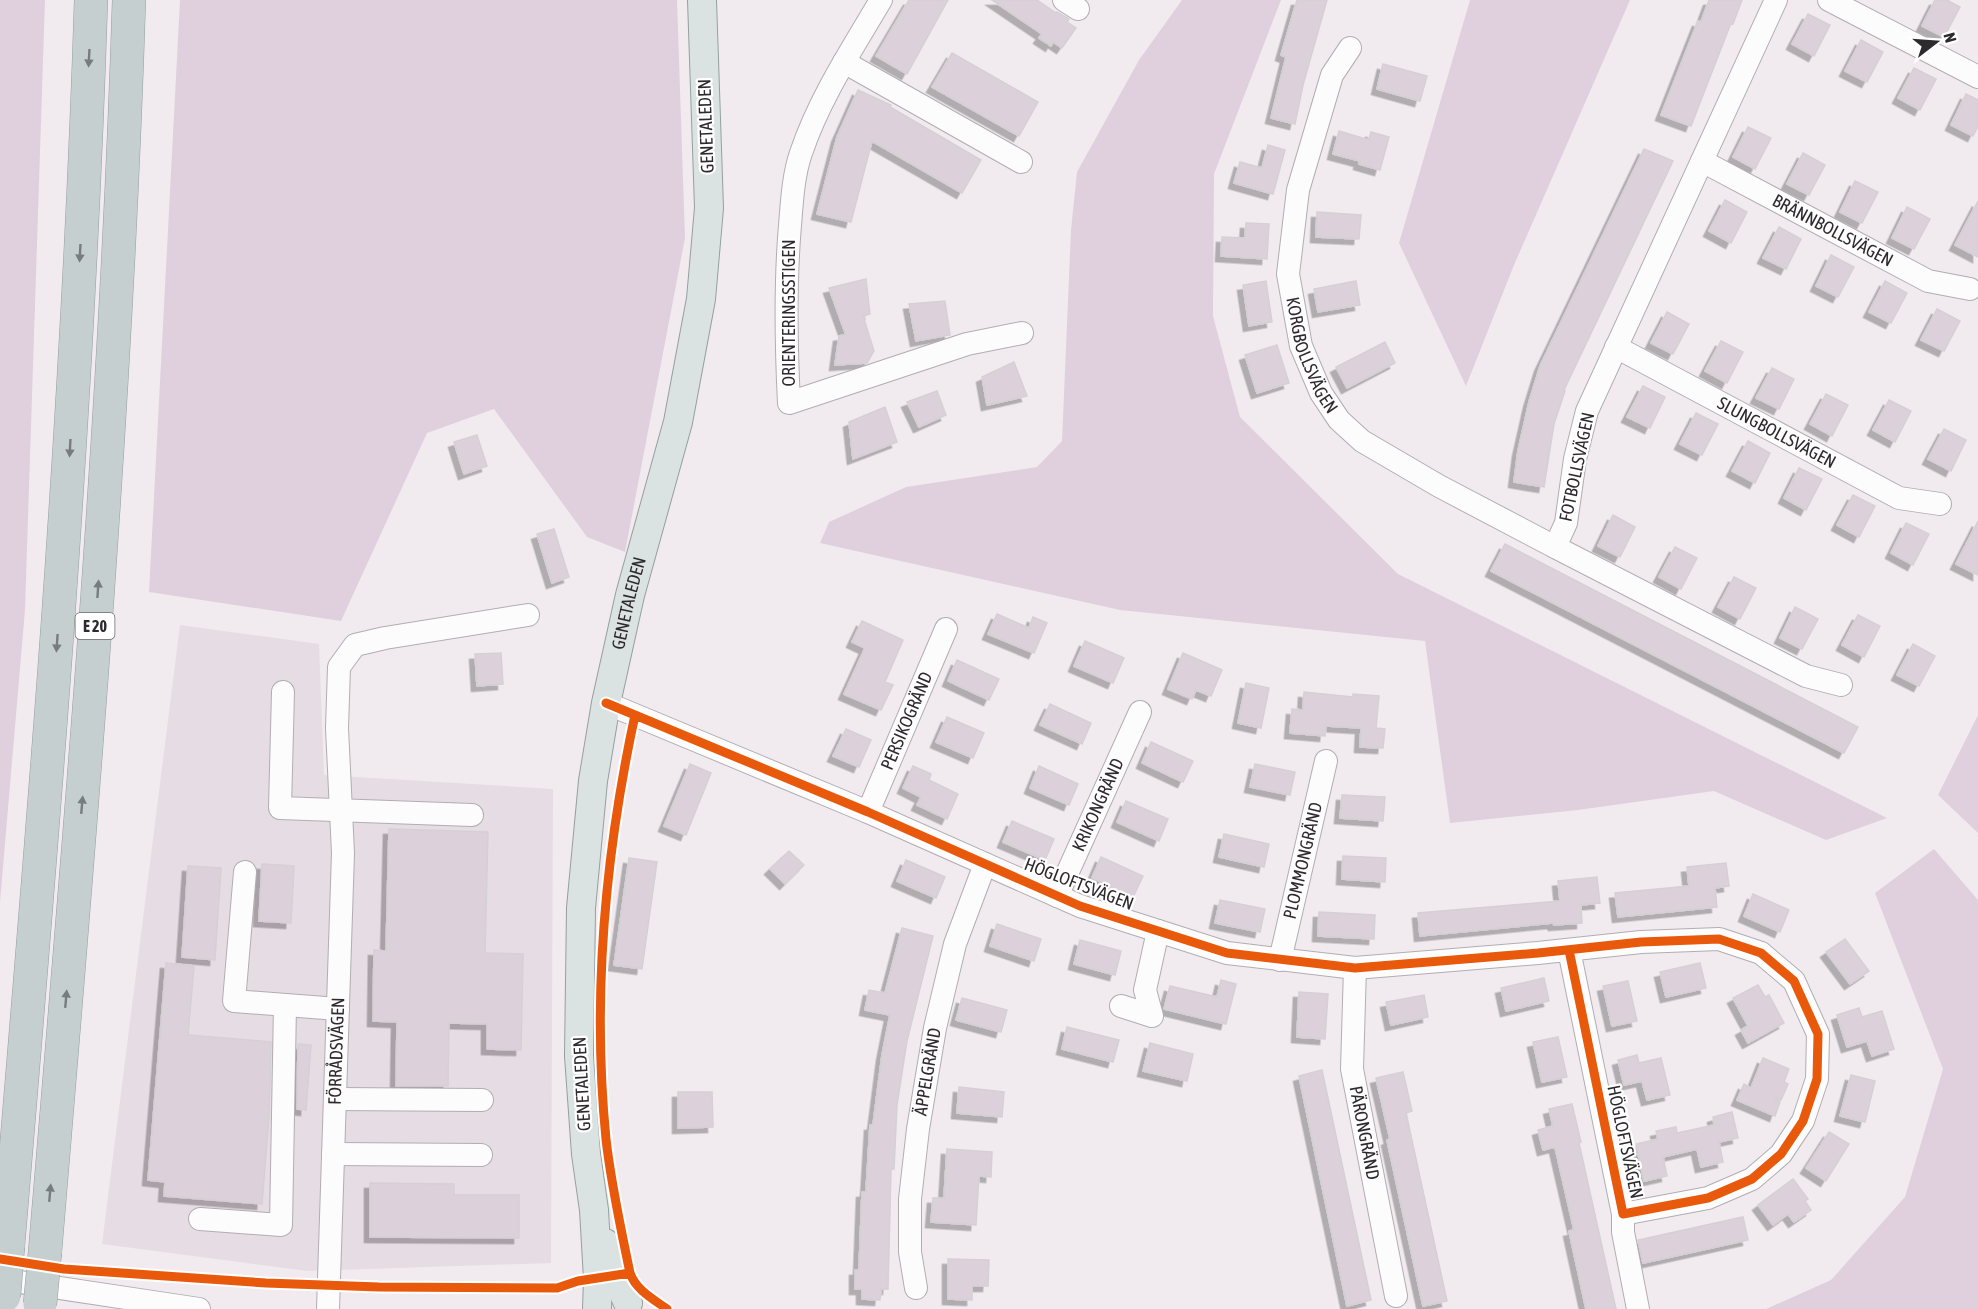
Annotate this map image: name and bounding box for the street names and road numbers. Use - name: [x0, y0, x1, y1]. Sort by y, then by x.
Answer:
- street label: GENETALEDEN: [693, 78, 718, 174]
- street label: BRÄNNBOLLSVÄGEN: [1769, 189, 1897, 271]
- street label: ORIENTERINGSSTIGEN: [778, 239, 799, 387]
- street label: KORGBOLLSVÄGEN: [1282, 295, 1342, 417]
- street label: SLUNGBOLLSVÄGEN: [1714, 392, 1840, 472]
- street label: FOTBOLLSVÄGEN: [1555, 410, 1598, 523]
- street label: GENETALEDEN: [607, 554, 650, 651]
- road number: E 20: [76, 613, 115, 639]
- street label: PERSIKOGRÄND: [876, 669, 937, 773]
- street label: KRIKONGRÄND: [1068, 755, 1128, 855]
- street label: PLOMMONGRÄND: [1279, 800, 1326, 921]
- street label: HÖGLOFTSVÄGEN: [1022, 853, 1137, 914]
- street label: FÖRRÅDSVÄGEN: [324, 997, 348, 1105]
- street label: ÄPPELGRÄND: [909, 1026, 945, 1117]
- street label: GENETALEDEN: [569, 1036, 594, 1132]
- street label: HÖGLOFTSVÄGEN: [1603, 1083, 1648, 1201]
- street label: PÄRONGRÄND: [1346, 1084, 1384, 1181]

